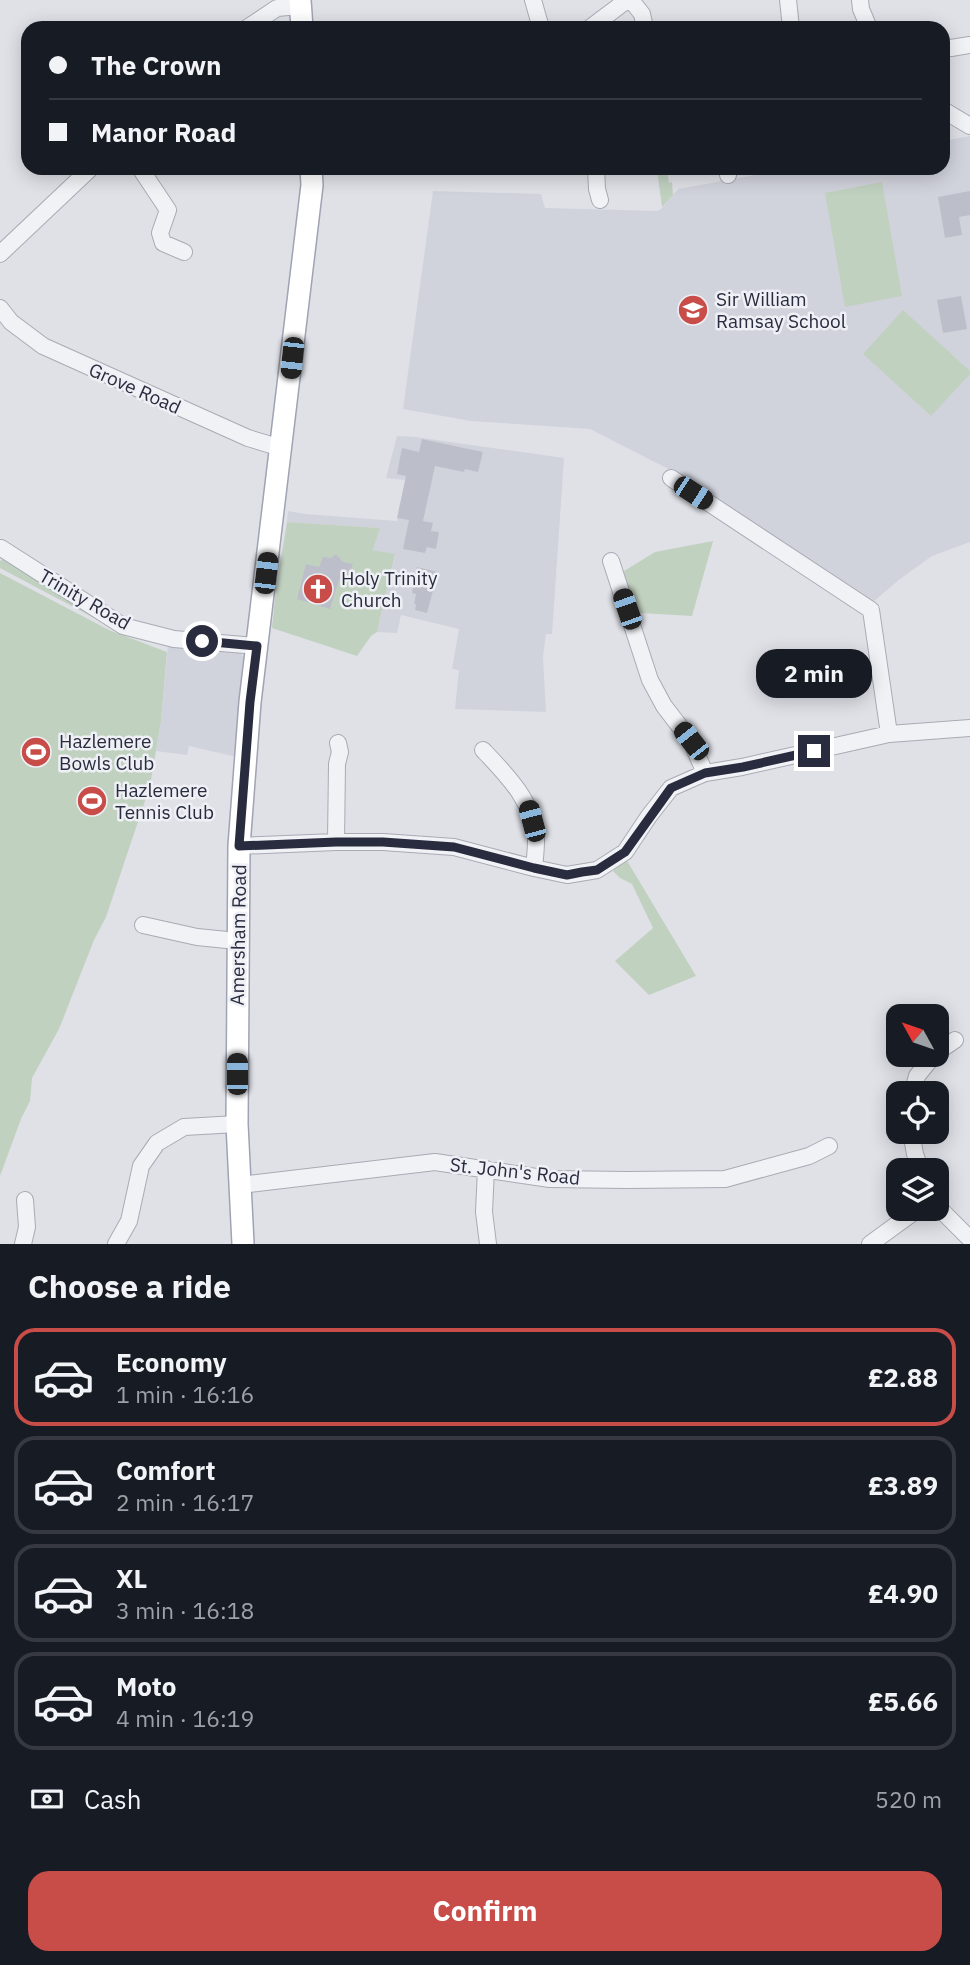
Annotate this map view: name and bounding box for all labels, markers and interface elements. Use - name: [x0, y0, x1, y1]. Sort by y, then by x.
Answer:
- text: The Crown: [91, 48, 222, 82]
- text: Manor Road: [91, 115, 236, 149]
- place label: Sir William Ramsay School: [716, 287, 846, 333]
- school or university icon: Sir William Ramsay School: [676, 293, 710, 327]
- car: [280, 336, 305, 380]
- street label: Grove Road: [85, 357, 185, 419]
- car: [670, 473, 717, 513]
- car: [254, 551, 279, 595]
- street label: Trinity Road: [35, 563, 135, 635]
- place label: Holy Trinity Church: [341, 566, 438, 612]
- church icon: Holy Trinity Church: [301, 572, 335, 606]
- car: [611, 586, 644, 632]
- route start: [186, 625, 218, 657]
- callout: 2 min: [756, 650, 872, 698]
- text: 2 min: [784, 658, 844, 688]
- car: [670, 718, 713, 764]
- place label: Hazlemere Bowls Club: [59, 729, 154, 775]
- sports icon: Hazlemere Bowls Club: [19, 735, 53, 769]
- route end: [798, 735, 830, 767]
- place label: Hazlemere Tennis Club: [115, 778, 214, 824]
- sports icon: Hazlemere Tennis Club: [75, 784, 109, 818]
- car: [517, 798, 548, 844]
- street label: Amersham Road: [225, 864, 251, 1006]
- north arrow: [886, 1004, 948, 1068]
- map controls: [886, 1004, 949, 1221]
- car: [227, 1053, 248, 1095]
- button: locate: [886, 1081, 949, 1144]
- street label: St. John's Road: [449, 1152, 581, 1190]
- button: layers: [886, 1158, 949, 1221]
- text: Choose a ride: [28, 1265, 231, 1307]
- text: Economy: [116, 1345, 227, 1379]
- icon: car: [32, 1346, 95, 1409]
- text: £2.88: [868, 1360, 938, 1394]
- text: 1 min · 16:16: [116, 1379, 254, 1409]
- text: Comfort: [116, 1453, 215, 1487]
- icon: car: [32, 1454, 95, 1517]
- text: £3.89: [868, 1468, 938, 1502]
- text: 2 min · 16:17: [116, 1487, 254, 1517]
- text: XL: [116, 1561, 147, 1595]
- icon: car: [32, 1562, 95, 1625]
- text: £4.90: [868, 1576, 938, 1610]
- text: 3 min · 16:18: [116, 1595, 254, 1625]
- text: Moto: [116, 1669, 176, 1703]
- icon: car: [32, 1670, 95, 1733]
- text: £5.66: [868, 1684, 938, 1718]
- text: 4 min · 16:19: [116, 1703, 254, 1733]
- icon: cash: [28, 1780, 66, 1818]
- text: Cash: [84, 1782, 141, 1816]
- text: 520 m: [875, 1784, 942, 1814]
- button: Confirm: [28, 1871, 942, 1951]

